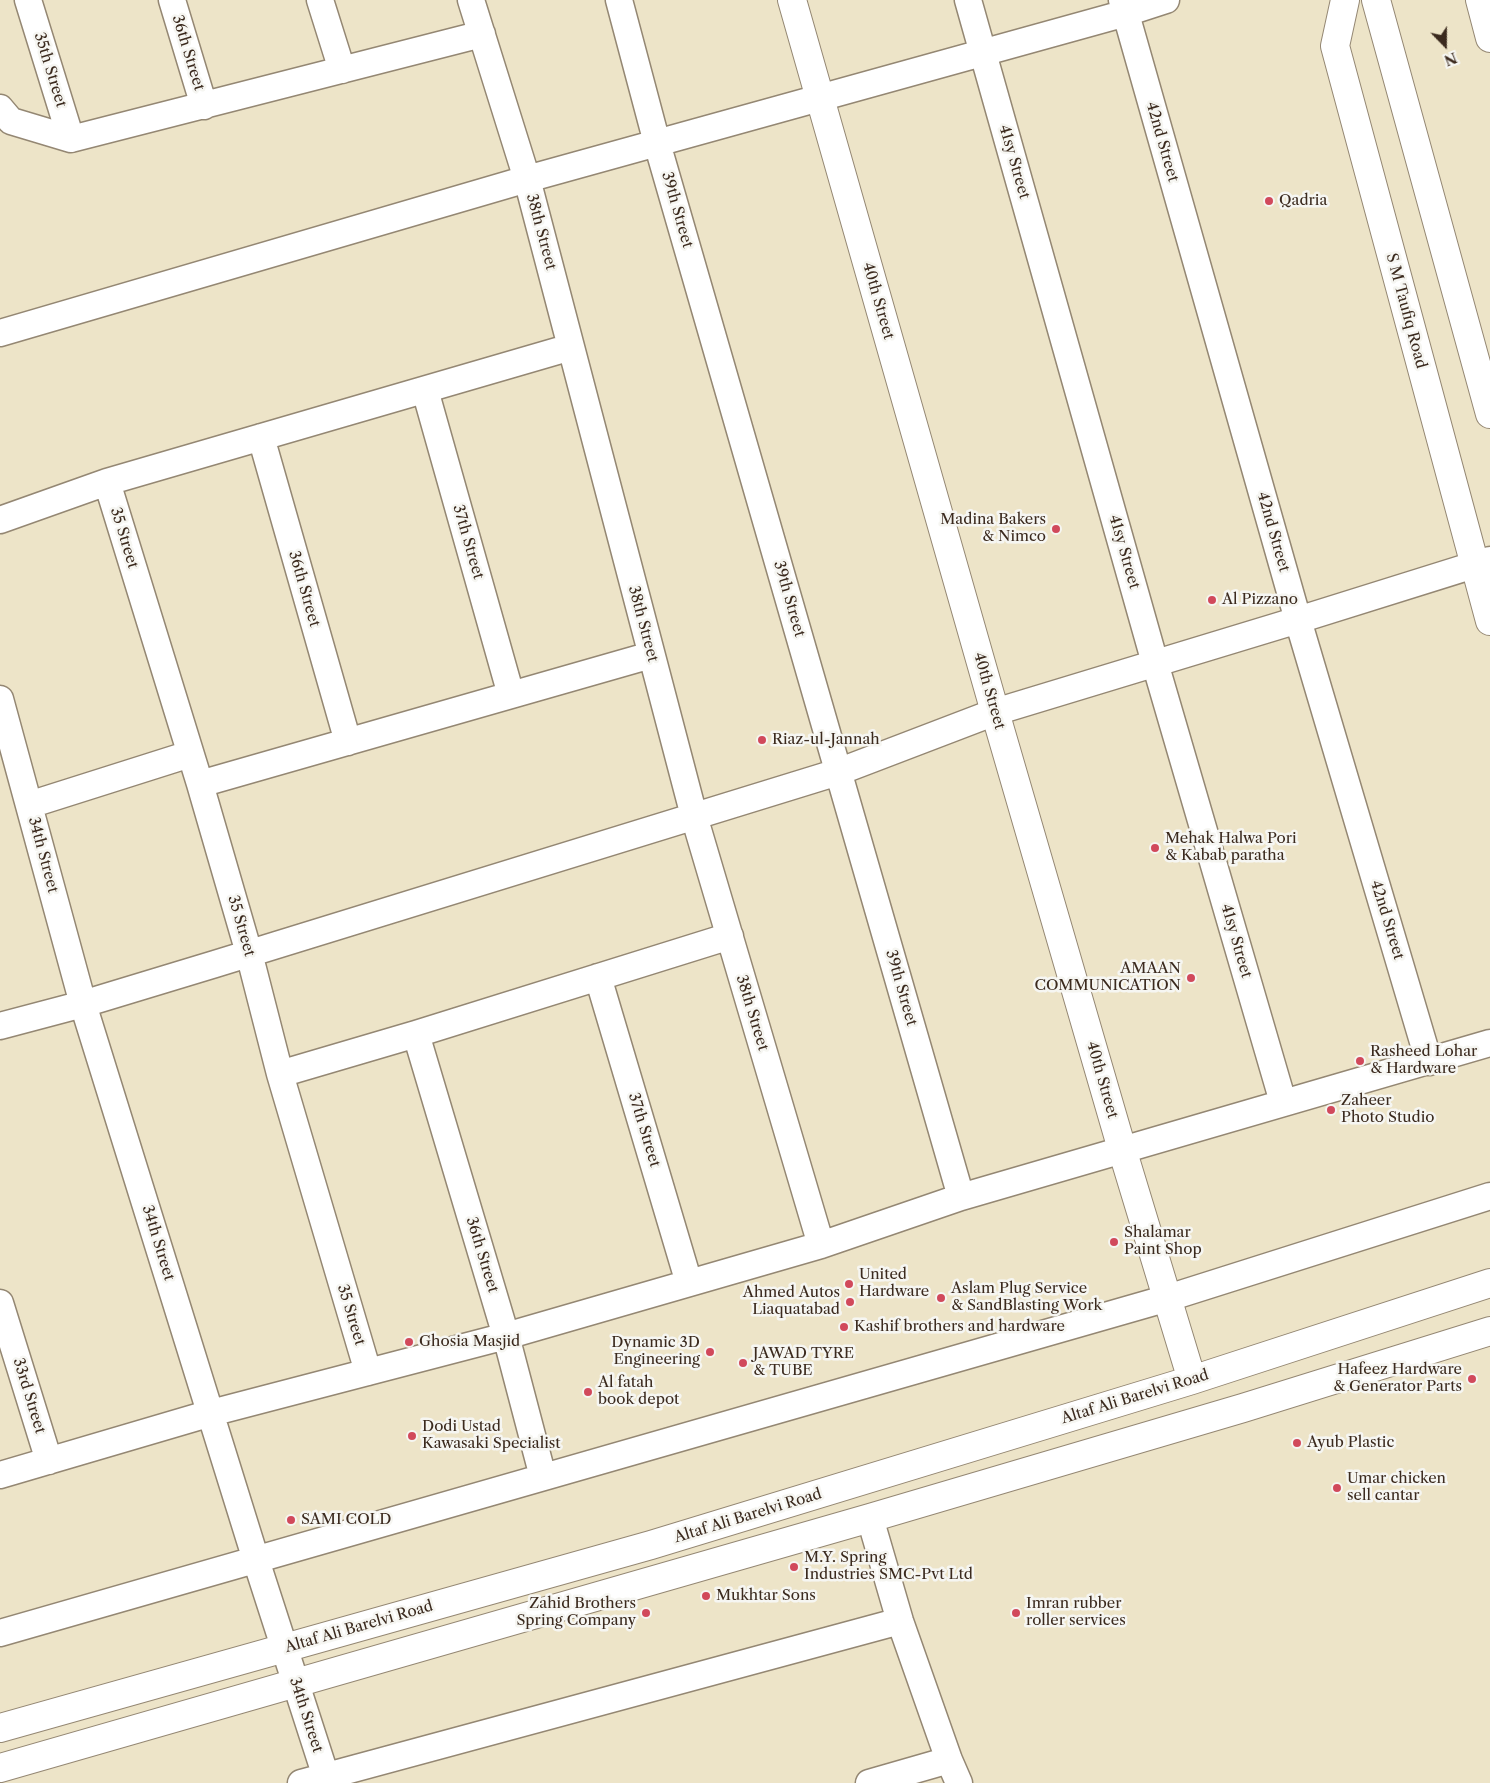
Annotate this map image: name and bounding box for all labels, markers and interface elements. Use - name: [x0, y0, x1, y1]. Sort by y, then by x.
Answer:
- street label: 36th Street: [168, 13, 208, 93]
- north arrow: [1420, 20, 1470, 70]
- street label: 35th Street: [30, 30, 70, 110]
- text: N: [1442, 48, 1460, 70]
- street label: 42nd Street: [1142, 100, 1182, 184]
- street label: 41sy Street: [995, 123, 1033, 201]
- street label: 39th Street: [658, 170, 696, 250]
- street label: 38th Street: [522, 192, 560, 272]
- place label: Qadria: [1279, 192, 1327, 210]
- marker: Qadria: [1263, 195, 1275, 207]
- street label: S M Taufiq Road: [1382, 251, 1430, 371]
- street label: 40th Street: [858, 260, 898, 342]
- street label: 42nd Street: [1253, 490, 1293, 574]
- street label: 37th Street: [449, 503, 487, 581]
- street label: 35 Street: [106, 505, 142, 571]
- place label: Madina Bakers & Nimco: [940, 511, 1046, 546]
- street label: 41sy Street: [1105, 513, 1143, 591]
- marker: Madina Bakers & Nimco: [1050, 523, 1062, 535]
- street label: 36th Street: [285, 549, 323, 629]
- street label: 39th Street: [770, 559, 808, 639]
- street label: 38th Street: [624, 584, 662, 664]
- place label: Al Pizzano: [1222, 591, 1298, 609]
- marker: Al Pizzano: [1206, 594, 1218, 606]
- street label: 40th Street: [969, 650, 1009, 732]
- place label: Riaz-ul-Jannah: [772, 731, 880, 749]
- marker: Riaz-ul-Jannah: [756, 734, 768, 746]
- street label: 34th Street: [24, 815, 62, 895]
- place label: Mehak Halwa Pori & Kabab paratha: [1165, 830, 1297, 865]
- marker: Mehak Halwa Pori & Kabab paratha: [1149, 842, 1161, 854]
- street label: 42nd Street: [1366, 878, 1408, 962]
- street label: 35 Street: [224, 893, 258, 959]
- street label: 41sy Street: [1217, 902, 1255, 980]
- street label: 39th Street: [882, 948, 920, 1028]
- place label: AMAAN COMMUNICATION: [1034, 960, 1181, 995]
- marker: AMAAN COMMUNICATION: [1185, 972, 1197, 984]
- street label: 38th Street: [732, 973, 772, 1053]
- street label: 40th Street: [1082, 1039, 1122, 1121]
- place label: Rasheed Lohar & Hardware: [1370, 1043, 1477, 1078]
- marker: Rasheed Lohar & Hardware: [1354, 1055, 1366, 1067]
- street label: 37th Street: [624, 1091, 664, 1169]
- place label: Zaheer Photo Studio: [1341, 1092, 1434, 1127]
- marker: Zaheer Photo Studio: [1325, 1104, 1337, 1116]
- street label: 34th Street: [138, 1203, 178, 1283]
- street label: 36th Street: [462, 1215, 502, 1295]
- place label: Shalamar Paint Shop: [1124, 1224, 1202, 1259]
- marker: Shalamar Paint Shop: [1108, 1236, 1120, 1248]
- place label: United Hardware: [859, 1266, 929, 1301]
- marker: United Hardware: [843, 1278, 855, 1290]
- place label: Aslam Plug Service & SandBlasting Work: [951, 1280, 1102, 1315]
- street label: 35 Street: [333, 1282, 369, 1348]
- place label: Ahmed Autos Liaquatabad: [743, 1284, 840, 1319]
- marker: Aslam Plug Service & SandBlasting Work: [935, 1292, 947, 1304]
- marker: Ahmed Autos Liaquatabad: [844, 1296, 856, 1308]
- place label: Kashif brothers and hardware: [854, 1318, 1065, 1336]
- marker: Kashif brothers and hardware: [838, 1321, 850, 1333]
- place label: Ghosia Masjid: [419, 1333, 520, 1351]
- place label: Dynamic 3D Engineering: [611, 1334, 700, 1369]
- marker: Ghosia Masjid: [403, 1336, 415, 1348]
- place label: JAWAD TYRE & TUBE: [753, 1345, 854, 1380]
- marker: Dynamic 3D Engineering: [704, 1346, 716, 1358]
- street label: 33rd Street: [9, 1356, 49, 1436]
- marker: JAWAD TYRE & TUBE: [737, 1357, 749, 1369]
- place label: Hafeez Hardware & Generator Parts: [1333, 1361, 1462, 1396]
- street label: Altaf Ali Barelvi Road: [1059, 1366, 1211, 1428]
- marker: Hafeez Hardware & Generator Parts: [1466, 1373, 1478, 1385]
- place label: Al fatah book depot: [598, 1374, 679, 1409]
- marker: Al fatah book depot: [582, 1386, 594, 1398]
- place label: Dodi Ustad Kawasaki Specialist: [422, 1418, 560, 1453]
- marker: Dodi Ustad Kawasaki Specialist: [406, 1430, 418, 1442]
- place label: Ayub Plastic: [1307, 1434, 1394, 1452]
- marker: Ayub Plastic: [1291, 1437, 1303, 1449]
- place label: Umar chicken sell cantar: [1347, 1470, 1446, 1505]
- marker: Umar chicken sell cantar: [1331, 1482, 1343, 1494]
- street label: Altaf Ali Barelvi Road: [672, 1485, 824, 1547]
- place label: SAMI COLD: [301, 1511, 391, 1529]
- marker: SAMI COLD: [285, 1514, 297, 1526]
- place label: M.Y. Spring Industries SMC-Pvt Ltd: [804, 1549, 973, 1584]
- marker: M.Y. Spring Industries SMC-Pvt Ltd: [788, 1561, 800, 1573]
- place label: Mukhtar Sons: [716, 1587, 816, 1605]
- marker: Mukhtar Sons: [700, 1590, 712, 1602]
- place label: Zahid Brothers Spring Company: [516, 1595, 636, 1630]
- place label: Imran rubber roller services: [1026, 1595, 1126, 1630]
- street label: Altaf Ali Barelvi Road: [283, 1597, 435, 1657]
- marker: Zahid Brothers Spring Company: [640, 1607, 652, 1619]
- marker: Imran rubber roller services: [1010, 1607, 1022, 1619]
- street label: 34th Street: [285, 1675, 327, 1755]

